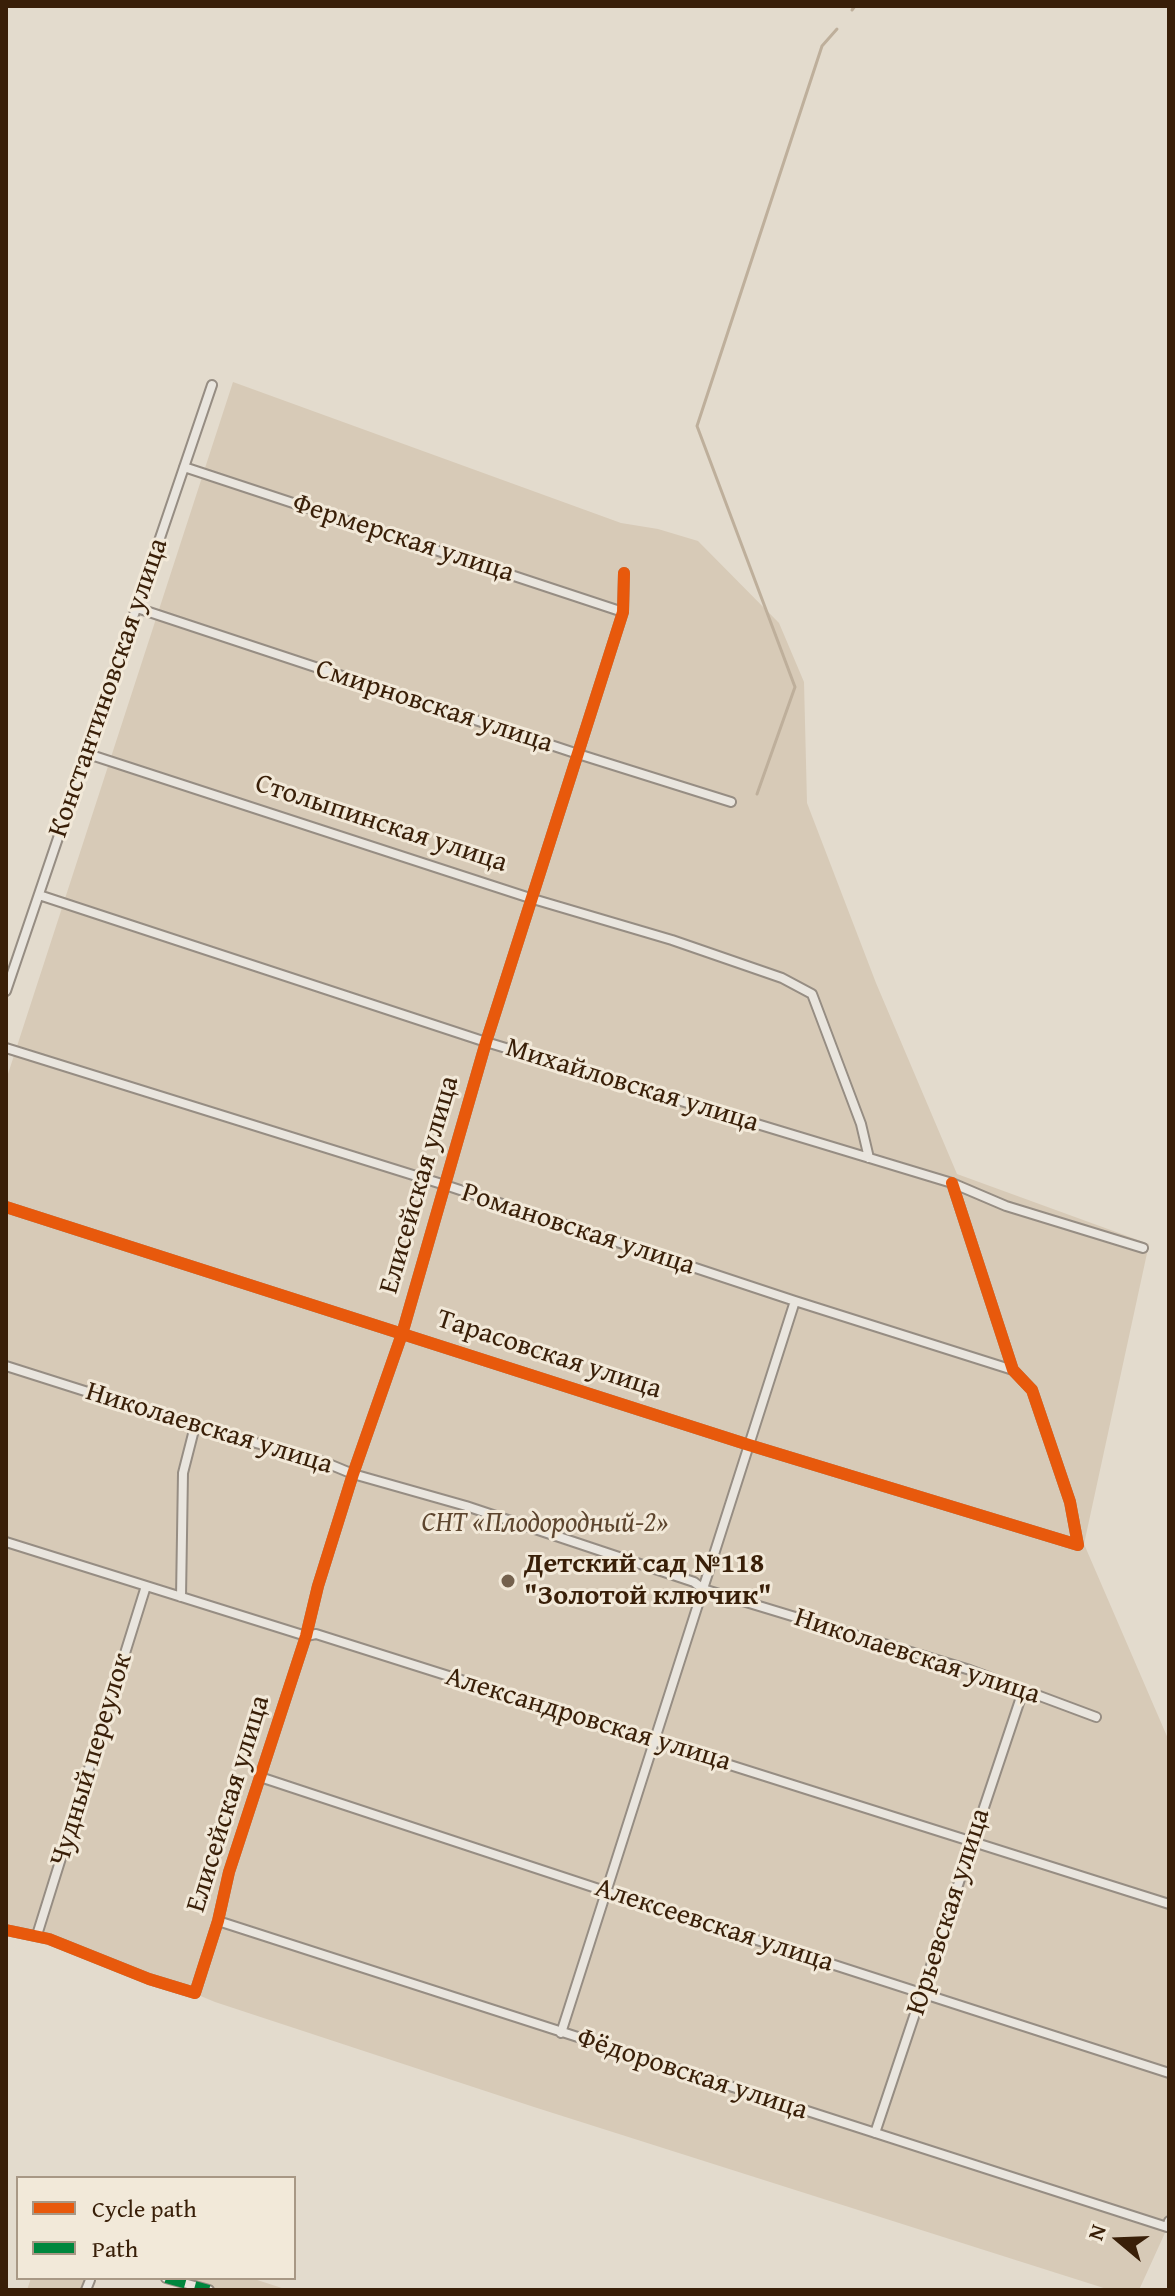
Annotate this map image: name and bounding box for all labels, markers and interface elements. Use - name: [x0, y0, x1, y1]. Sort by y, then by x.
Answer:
- street label: Фермерская улица: [288, 487, 518, 591]
- street label: Константиновская улица: [42, 534, 176, 842]
- street label: Смирновская улица: [311, 653, 557, 761]
- street label: Столыпинская улица: [251, 767, 511, 881]
- street label: Михайловская улица: [502, 1032, 762, 1140]
- street label: Елисейская улица: [373, 1072, 467, 1298]
- street label: Романовская улица: [457, 1176, 699, 1284]
- street label: Тарасовская улица: [432, 1303, 666, 1407]
- street label: Николаевская улица: [82, 1376, 336, 1482]
- park label: СНТ «Плодородный-2»: [422, 1507, 668, 1541]
- place label: Детский сад №118 "Золотой ключик": [524, 1548, 772, 1614]
- marker: Детский сад №118 "Золотой ключик": [499, 1572, 517, 1590]
- street label: Николаевская улица: [790, 1601, 1044, 1713]
- street label: Чудный переулок: [44, 1649, 140, 1871]
- street label: Александровская улица: [441, 1661, 735, 1779]
- street label: Елисейская улица: [180, 1692, 278, 1916]
- street label: Юрьевская улица: [900, 1804, 998, 2020]
- street label: Алексеевская улица: [590, 1872, 838, 1980]
- street label: Фёдоровская улица: [573, 2022, 811, 2128]
- legend: [16, 2176, 296, 2280]
- text: Cycle path: [92, 2191, 197, 2226]
- north arrow: [1079, 2200, 1159, 2280]
- text: N: [1079, 2220, 1114, 2244]
- text: Path: [92, 2231, 138, 2266]

